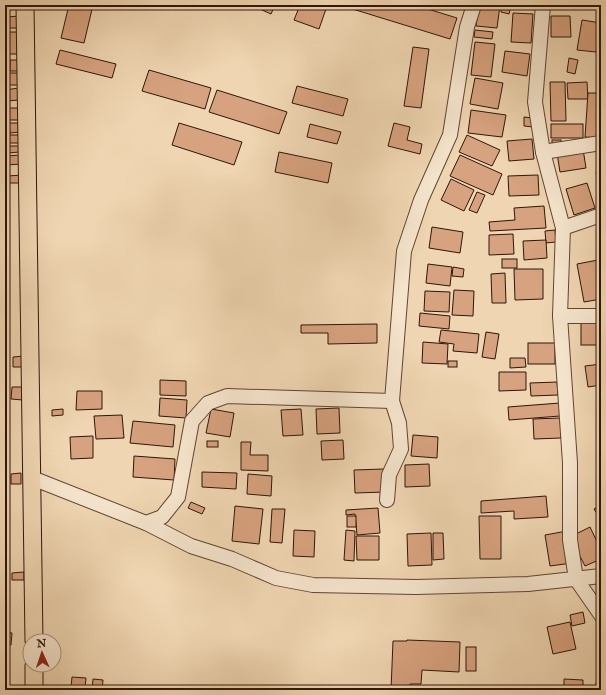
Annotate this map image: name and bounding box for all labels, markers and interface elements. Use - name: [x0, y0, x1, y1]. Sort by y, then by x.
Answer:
- north arrow: [22, 633, 62, 673]
- text: N: [35, 637, 47, 651]

